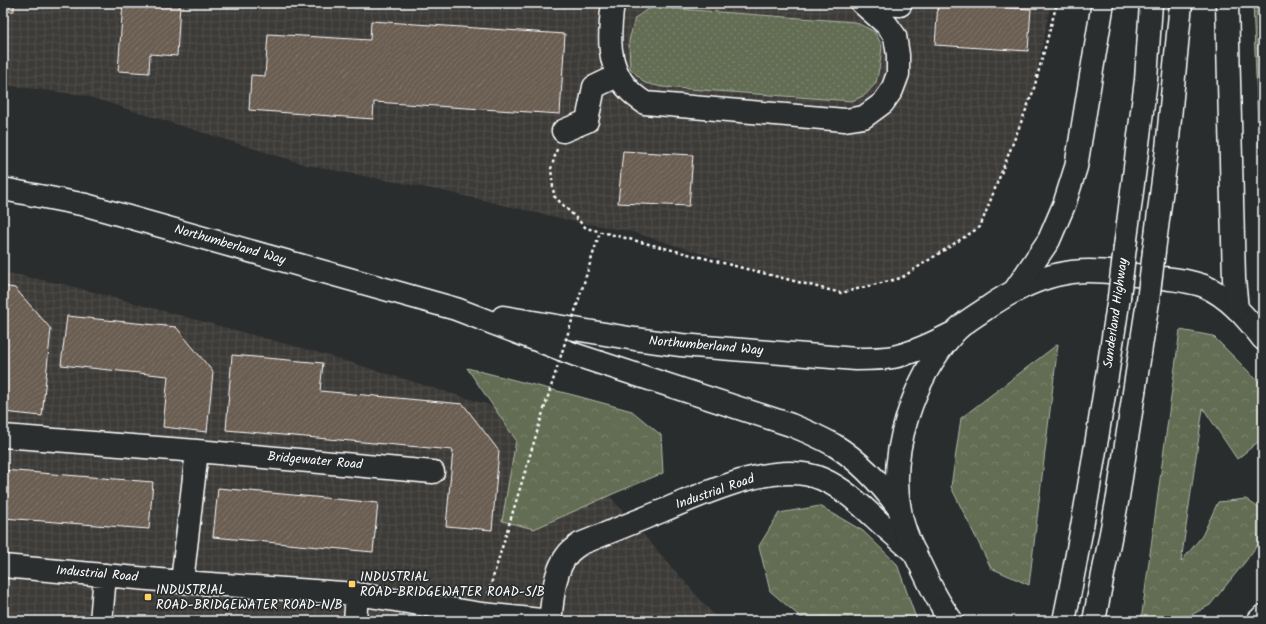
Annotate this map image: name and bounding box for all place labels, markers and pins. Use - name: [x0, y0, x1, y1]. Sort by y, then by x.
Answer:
- place label: INDUSTRIAL ROAD-BRIDGEWATER ROAD-S/B: [360, 567, 545, 603]
- marker: INDUSTRIAL ROAD-BRIDGEWATER ROAD-S/B: [347, 579, 357, 589]
- place label: INDUSTRIAL ROAD-BRIDGEWATER ROAD-N/B: [156, 580, 343, 616]
- marker: INDUSTRIAL ROAD-BRIDGEWATER ROAD-N/B: [143, 592, 153, 602]

